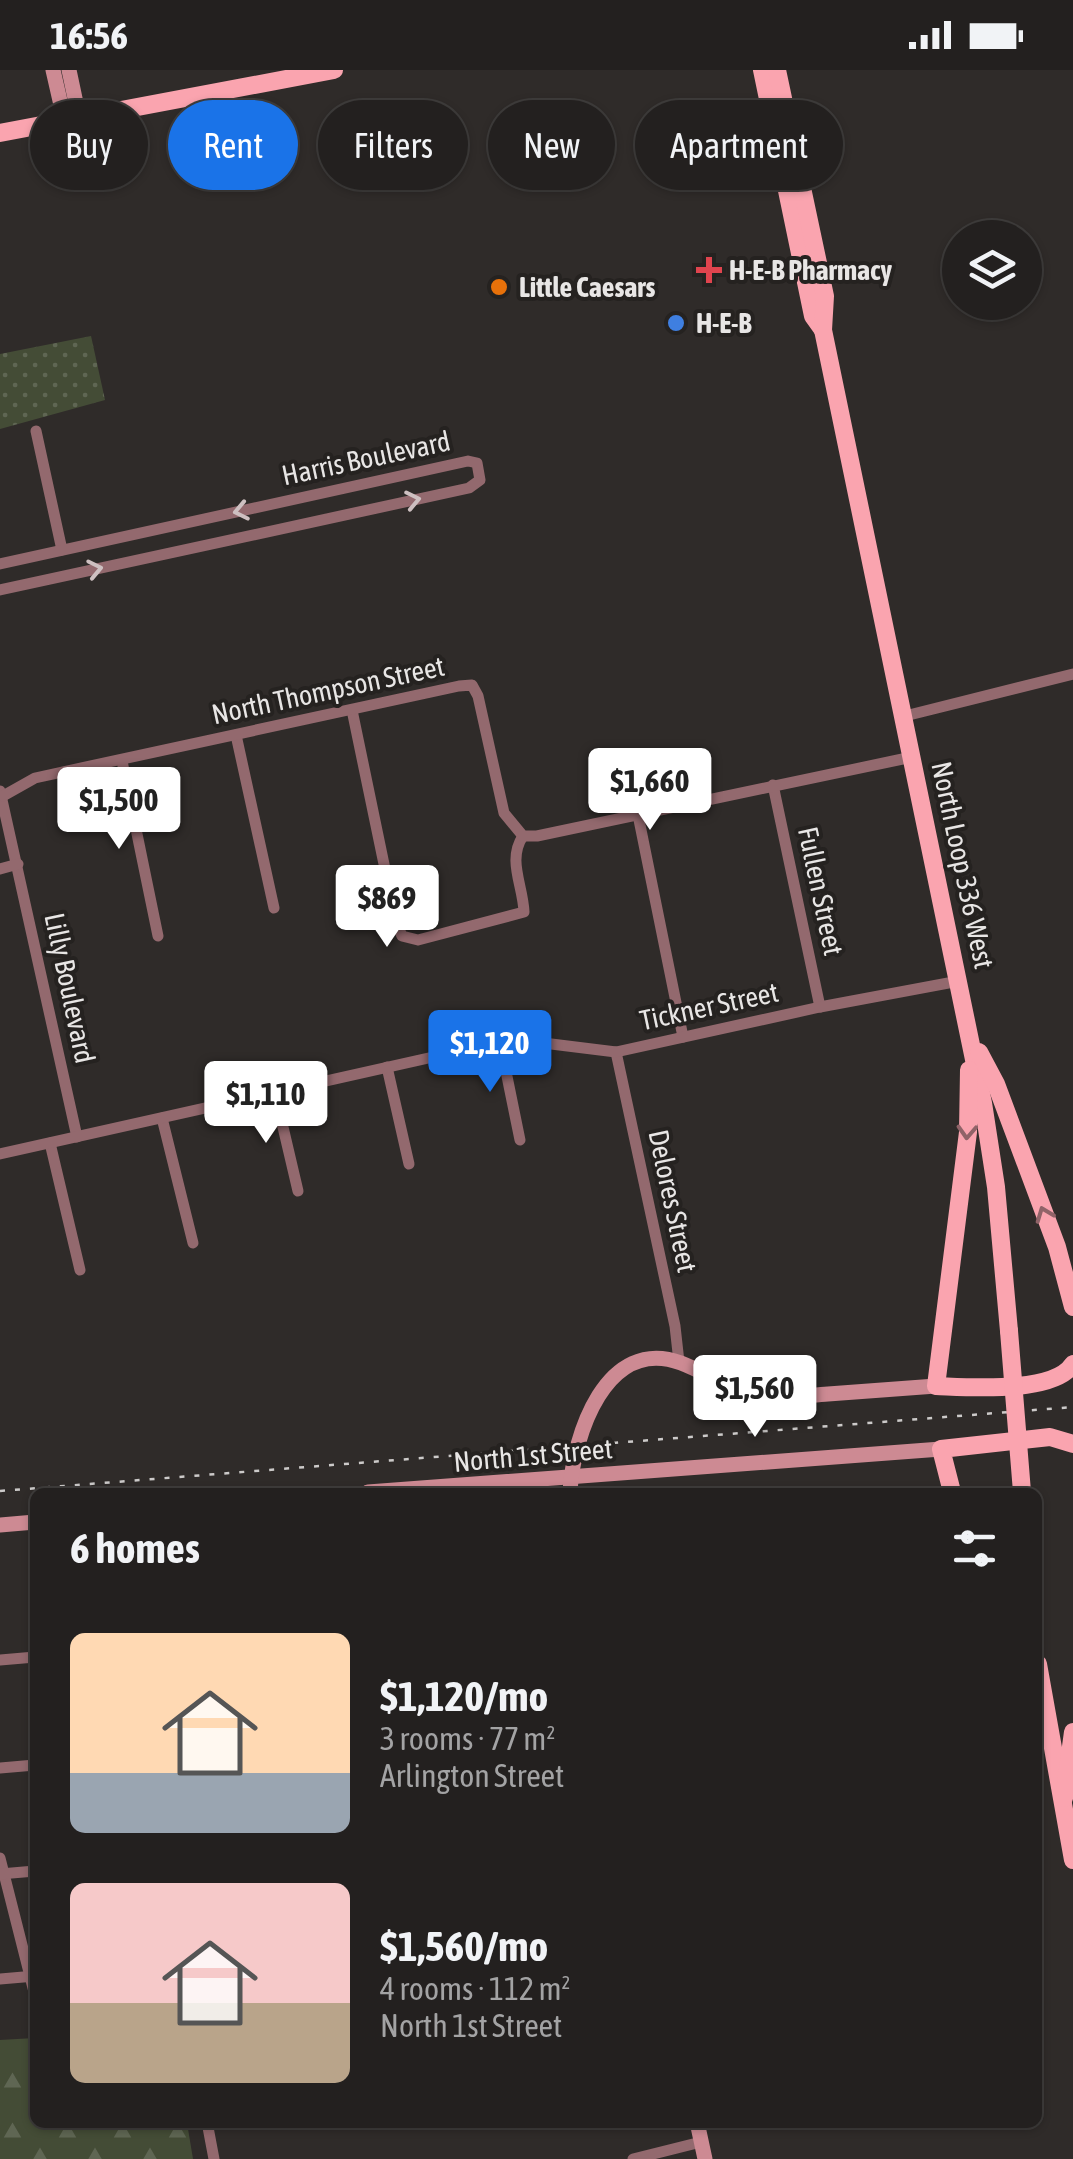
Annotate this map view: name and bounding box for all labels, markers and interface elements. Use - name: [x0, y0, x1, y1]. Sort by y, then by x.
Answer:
- text: 16:56: [50, 14, 128, 57]
- chip: Buy: [30, 100, 148, 190]
- chip: Rent: [168, 100, 298, 190]
- chip: Filters: [318, 100, 468, 190]
- chip: New: [488, 100, 615, 190]
- chip: Apartment: [635, 100, 843, 190]
- map controls: [942, 220, 1042, 320]
- button: layers: [942, 220, 1042, 320]
- place label: H-E-B Pharmacy: [729, 254, 892, 286]
- marker: H-E-B Pharmacy: [698, 259, 720, 281]
- place label: Little Caesars: [519, 271, 656, 303]
- marker: Little Caesars: [488, 276, 510, 298]
- place label: H-E-B: [696, 307, 752, 339]
- marker: H-E-B: [665, 312, 687, 334]
- street label: Harris Boulevard: [279, 425, 453, 491]
- one-way arrow: [404, 491, 421, 512]
- one-way arrow: [233, 499, 250, 520]
- one-way arrow: [86, 560, 103, 581]
- street label: North Thompson Street: [209, 650, 447, 730]
- pin: $1,660: [569, 748, 731, 833]
- street label: North Loop 336 West: [925, 759, 1001, 971]
- text: $1,660: [610, 762, 690, 799]
- pin: $1,500: [38, 767, 200, 852]
- text: $1,500: [79, 781, 159, 818]
- street label: Fullen Street: [792, 824, 850, 958]
- pin: $869: [328, 865, 446, 950]
- text: $869: [358, 879, 416, 916]
- street label: Lilly Boulevard: [38, 910, 102, 1066]
- street label: Tickner Street: [637, 976, 781, 1036]
- pin: $1,120: [409, 1010, 571, 1095]
- text: $1,120: [450, 1024, 530, 1061]
- pin: $1,110: [185, 1061, 347, 1146]
- text: $1,110: [226, 1075, 306, 1112]
- one-way arrow: [957, 1124, 978, 1140]
- street label: Delores Street: [642, 1127, 704, 1275]
- one-way arrow: [1035, 1207, 1056, 1224]
- pin: $1,560: [674, 1355, 836, 1440]
- text: $1,560: [715, 1369, 795, 1406]
- street label: North 1st Street: [452, 1432, 614, 1478]
- icon: filters: [947, 1521, 1002, 1576]
- text: 6 homes: [70, 1524, 200, 1572]
- text: $1,120/mo: [380, 1672, 548, 1720]
- icon: home: [150, 1673, 270, 1793]
- text: 3 rooms · 77 m²: [380, 1720, 555, 1757]
- text: Arlington Street: [380, 1757, 564, 1794]
- text: $1,560/mo: [380, 1922, 548, 1970]
- icon: home: [150, 1923, 270, 2043]
- text: 4 rooms · 112 m²: [380, 1970, 570, 2007]
- text: North 1st Street: [380, 2007, 562, 2044]

